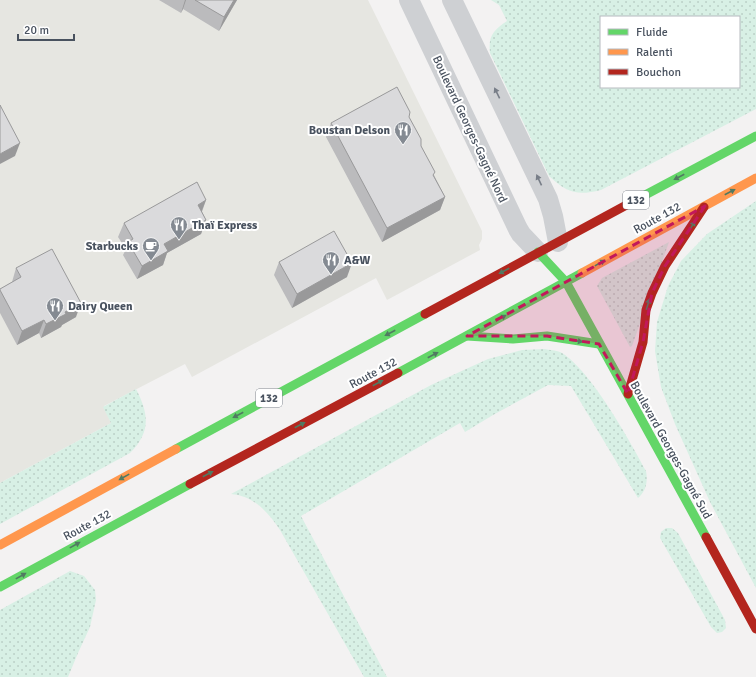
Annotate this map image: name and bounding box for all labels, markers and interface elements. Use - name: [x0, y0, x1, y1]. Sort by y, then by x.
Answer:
- scale bar: [18, 16, 74, 42]
- legend: [600, 16, 740, 88]
- text: 20 m: [24, 23, 49, 38]
- text: Fluide: [636, 25, 668, 40]
- text: Ralenti: [636, 45, 673, 60]
- street label: Boulevard Georges-Gagné Nord: [429, 53, 510, 205]
- text: Bouchon: [636, 65, 681, 80]
- one-way arrow: [494, 88, 500, 99]
- restaurant icon: Boustan Delson: [393, 120, 413, 145]
- place label: Boustan Delson: [309, 123, 390, 138]
- one-way arrow: [536, 174, 542, 186]
- one-way arrow: [673, 174, 685, 180]
- one-way arrow: [725, 189, 736, 195]
- road number: 132: [623, 191, 649, 209]
- street label: Route 132: [631, 199, 684, 238]
- restaurant icon: Thaï Express: [169, 215, 189, 240]
- place label: Thaï Express: [192, 218, 258, 233]
- one-way arrow: [688, 221, 696, 231]
- cafe icon: Starbucks: [141, 236, 161, 261]
- place label: Starbucks: [86, 239, 139, 254]
- restaurant icon: A&W: [321, 250, 341, 275]
- place label: A&W: [344, 253, 371, 268]
- one-way arrow: [594, 260, 606, 266]
- one-way arrow: [498, 268, 510, 274]
- restaurant icon: Dairy Queen: [45, 296, 65, 321]
- one-way arrow: [645, 297, 651, 309]
- place label: Dairy Queen: [68, 299, 133, 314]
- one-way arrow: [495, 314, 507, 321]
- one-way arrow: [384, 330, 396, 336]
- one-way arrow: [571, 338, 583, 344]
- one-way arrow: [427, 351, 438, 358]
- street label: Route 132: [347, 355, 400, 392]
- street label: Boulevard Georges-Gagné Sud: [626, 379, 715, 522]
- one-way arrow: [373, 380, 384, 386]
- road number: 132: [256, 389, 282, 407]
- one-way arrow: [233, 412, 244, 418]
- one-way arrow: [294, 422, 306, 428]
- one-way arrow: [202, 471, 214, 477]
- one-way arrow: [118, 474, 130, 480]
- street label: Route 132: [61, 507, 114, 544]
- one-way arrow: [69, 542, 81, 549]
- one-way arrow: [15, 572, 26, 579]

